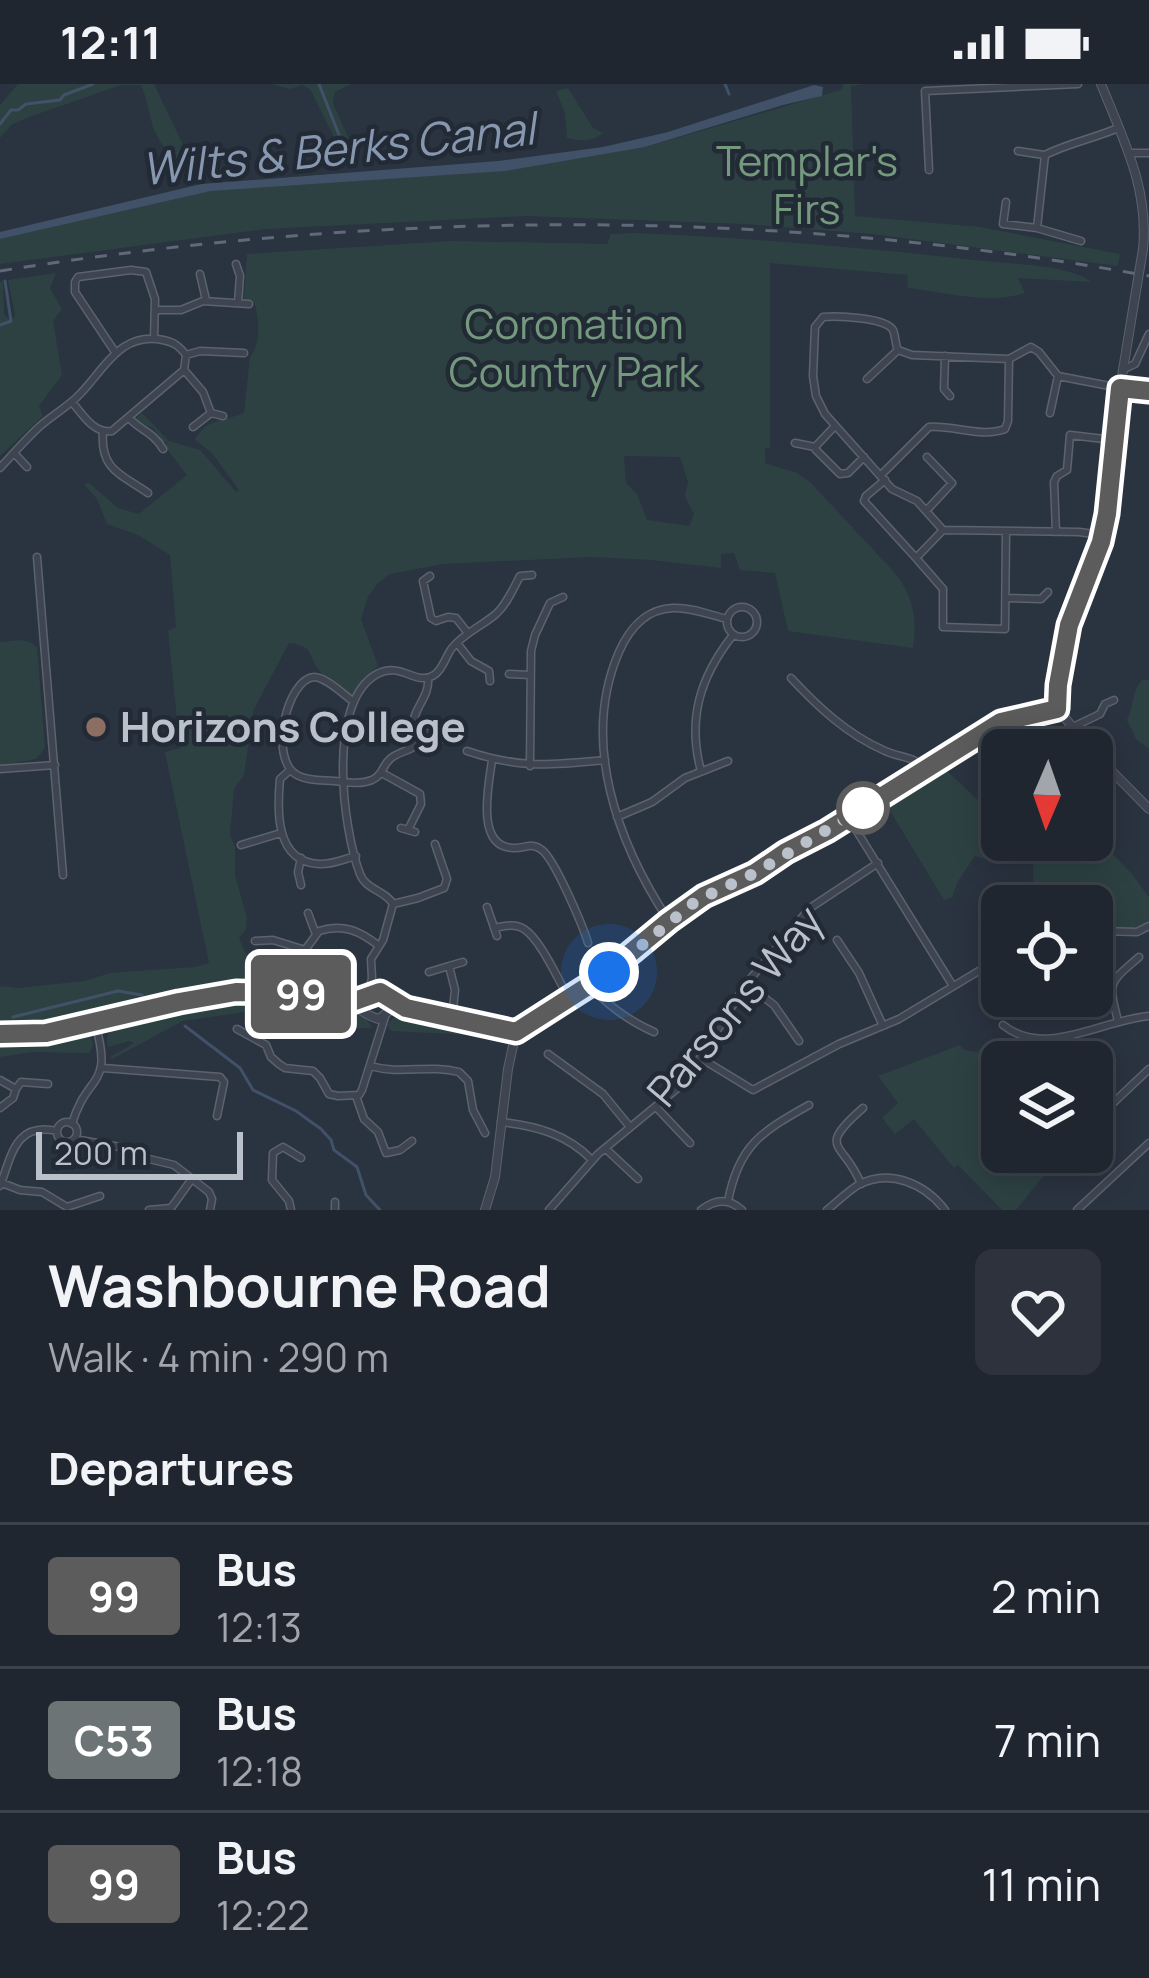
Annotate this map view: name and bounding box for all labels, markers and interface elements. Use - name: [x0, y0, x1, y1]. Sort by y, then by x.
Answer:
- text: 12:11: [60, 11, 161, 73]
- water label: Wilts & Berks Canal: [138, 96, 543, 199]
- park label: Templar's Firs: [716, 131, 898, 237]
- park label: Coronation Country Park: [449, 294, 701, 400]
- place label: Horizons College: [120, 697, 466, 755]
- marker: Horizons College: [83, 714, 109, 740]
- north arrow: [981, 729, 1113, 861]
- map controls: [981, 729, 1113, 1173]
- unlabelled marker: [838, 783, 888, 833]
- button: locate: [981, 885, 1113, 1017]
- street label: Parsons Way: [633, 893, 835, 1118]
- your location: [579, 942, 639, 1002]
- line badge: 99: [247, 955, 355, 1033]
- text: 99: [275, 965, 327, 1023]
- button: layers: [981, 1041, 1113, 1173]
- scale bar: [36, 1126, 243, 1179]
- text: 200 m: [54, 1130, 148, 1175]
- text: Washbourne Road: [48, 1246, 551, 1324]
- button: heart: [975, 1249, 1101, 1375]
- text: Walk · 4 min · 290 m: [48, 1330, 389, 1384]
- text: Departures: [48, 1437, 294, 1499]
- text: Bus: [216, 1538, 297, 1600]
- text: 2 min: [991, 1565, 1101, 1627]
- text: 99: [88, 1567, 140, 1625]
- text: 12:13: [216, 1600, 302, 1654]
- text: Bus: [216, 1682, 297, 1744]
- text: 7 min: [994, 1709, 1101, 1771]
- text: C53: [74, 1711, 154, 1769]
- text: 12:18: [216, 1744, 303, 1798]
- text: Bus: [216, 1826, 297, 1888]
- text: 11 min: [982, 1853, 1101, 1915]
- text: 99: [88, 1855, 140, 1913]
- text: 12:22: [216, 1888, 310, 1942]

